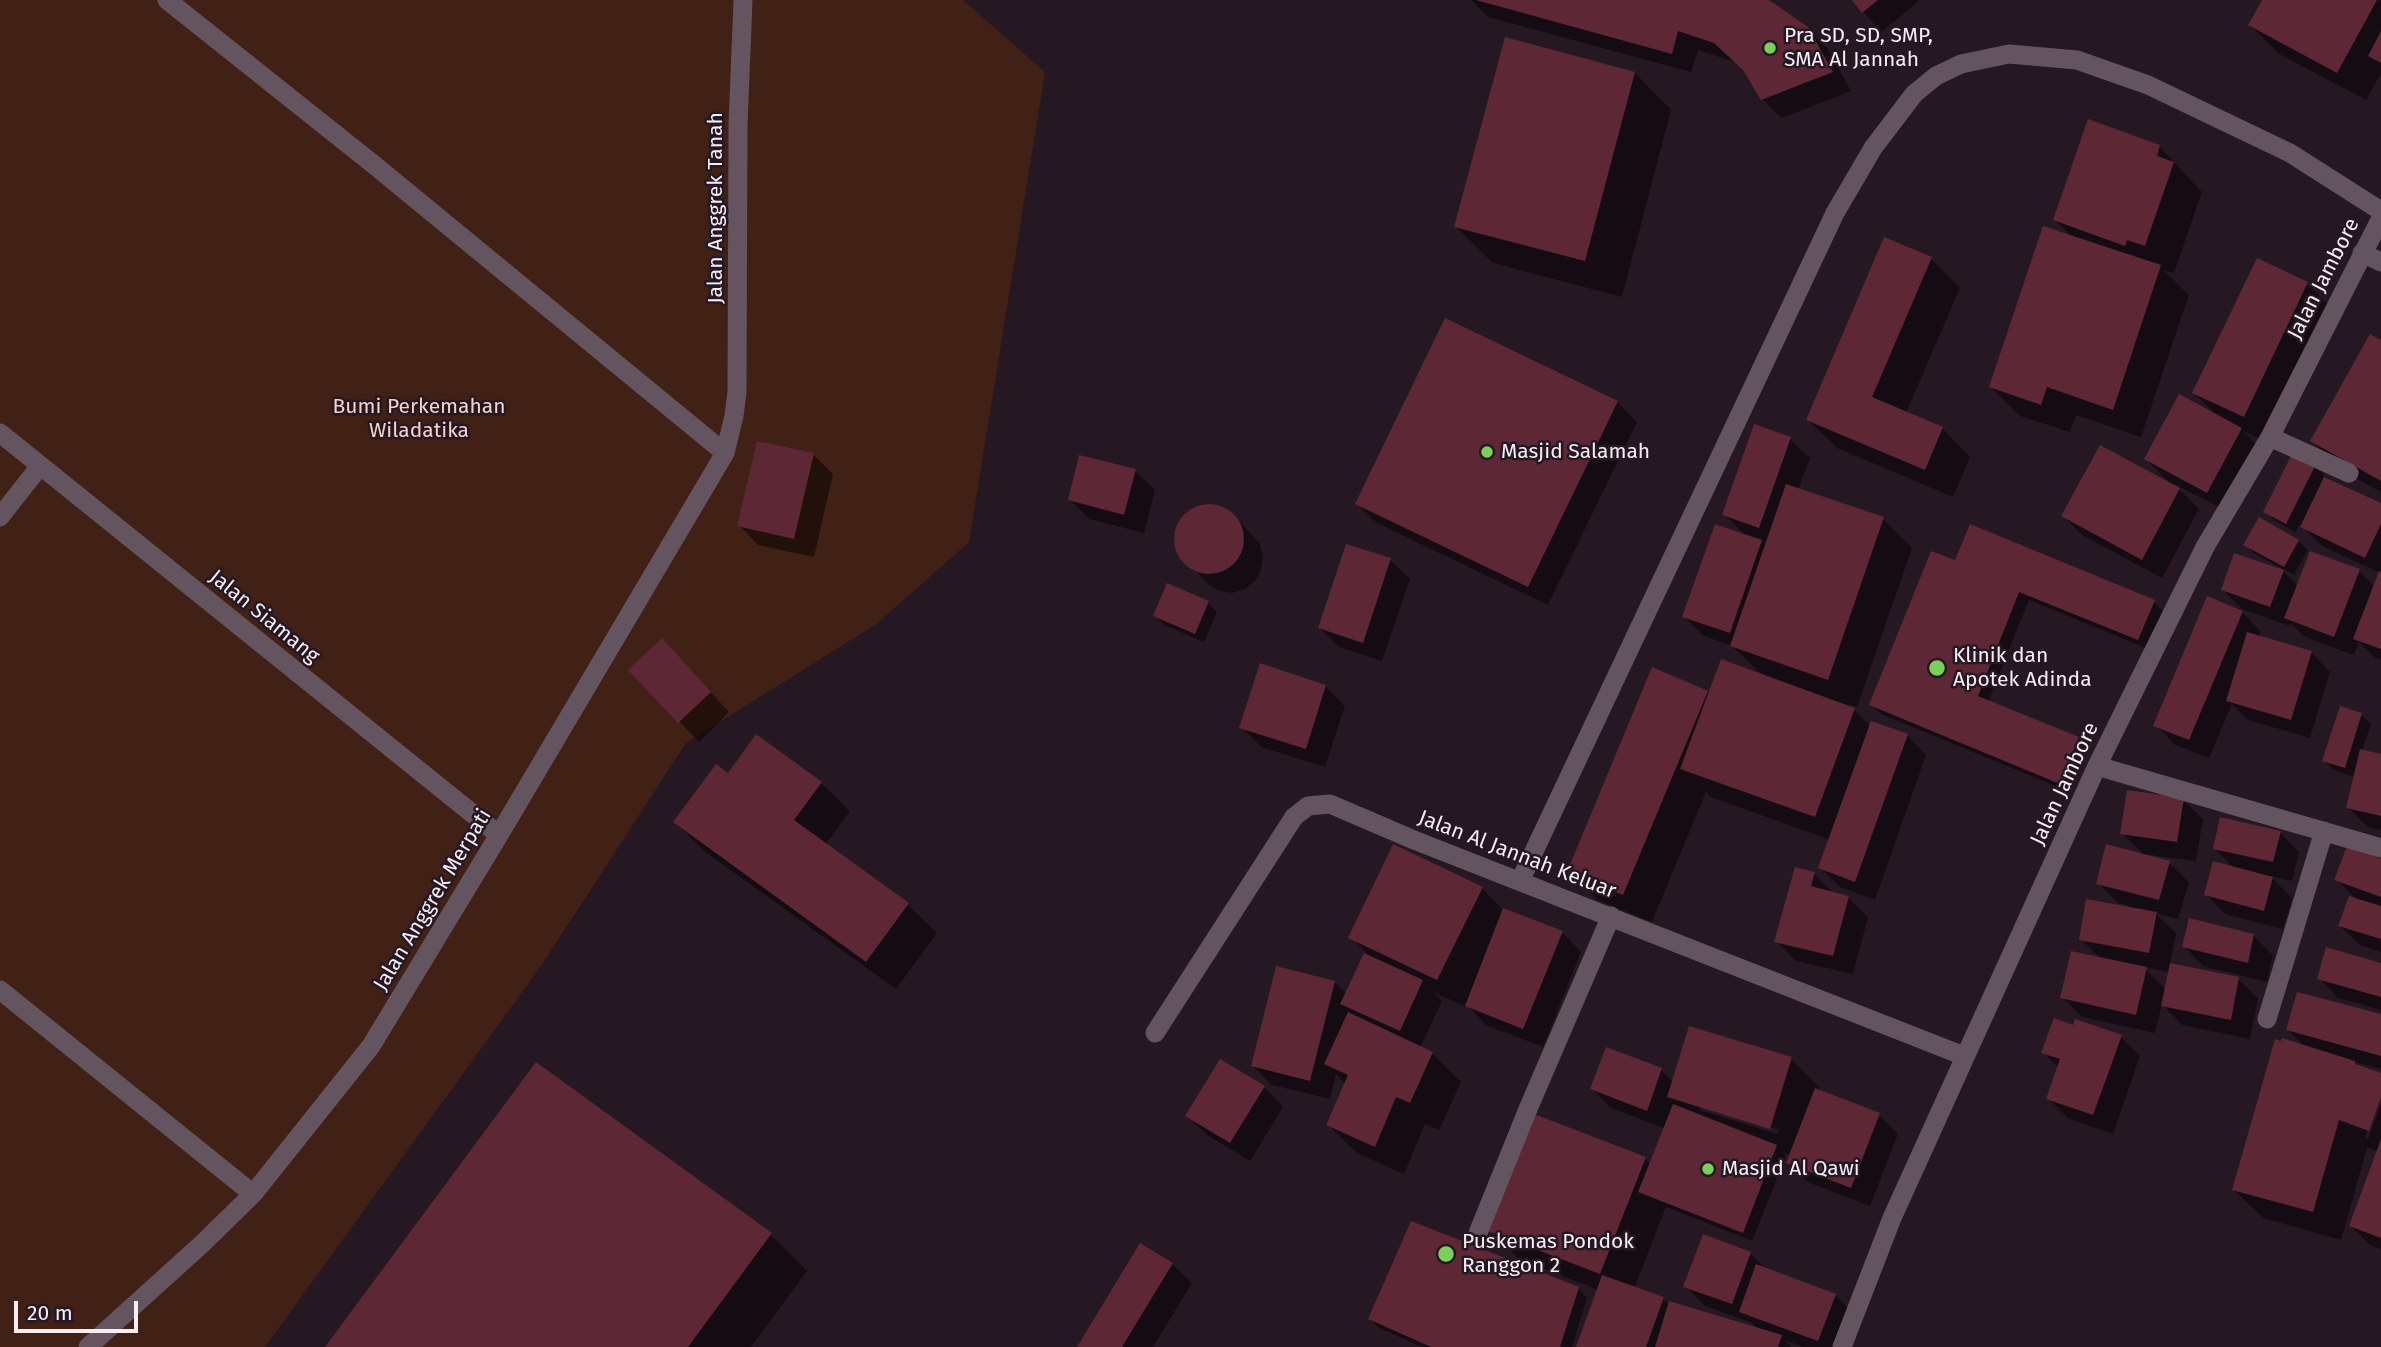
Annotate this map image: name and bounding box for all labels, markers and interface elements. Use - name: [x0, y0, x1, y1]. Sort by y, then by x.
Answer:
- place label: Pra SD, SD, SMP, SMA Al Jannah: [1784, 23, 1933, 73]
- marker: Pra SD, SD, SMP, SMA Al Jannah: [1762, 40, 1778, 56]
- street label: Jalan Anggrek Tanah: [703, 112, 729, 304]
- street label: Jalan Jambore: [2283, 214, 2365, 344]
- park label: Bumi Perkemahan Wiladatika: [332, 394, 506, 444]
- place label: Masjid Salamah: [1501, 439, 1650, 465]
- marker: Masjid Salamah: [1479, 444, 1495, 460]
- street label: Jalan Siamang: [204, 565, 324, 669]
- place label: Klinik dan Apotek Adinda: [1953, 643, 2092, 693]
- marker: Klinik dan Apotek Adinda: [1927, 658, 1947, 678]
- street label: Jalan Jambore: [2026, 719, 2104, 849]
- street label: Jalan Anggrek Merpati: [369, 805, 497, 995]
- street label: Jalan Al Jannah Keluar: [1415, 806, 1619, 904]
- place label: Masjid Al Qawi: [1722, 1156, 1860, 1182]
- marker: Masjid Al Qawi: [1700, 1161, 1716, 1177]
- place label: Puskemas Pondok Ranggon 2: [1462, 1229, 1634, 1279]
- marker: Puskemas Pondok Ranggon 2: [1436, 1244, 1456, 1264]
- scale bar: [18, 1288, 142, 1332]
- text: 20 m: [27, 1300, 73, 1326]

